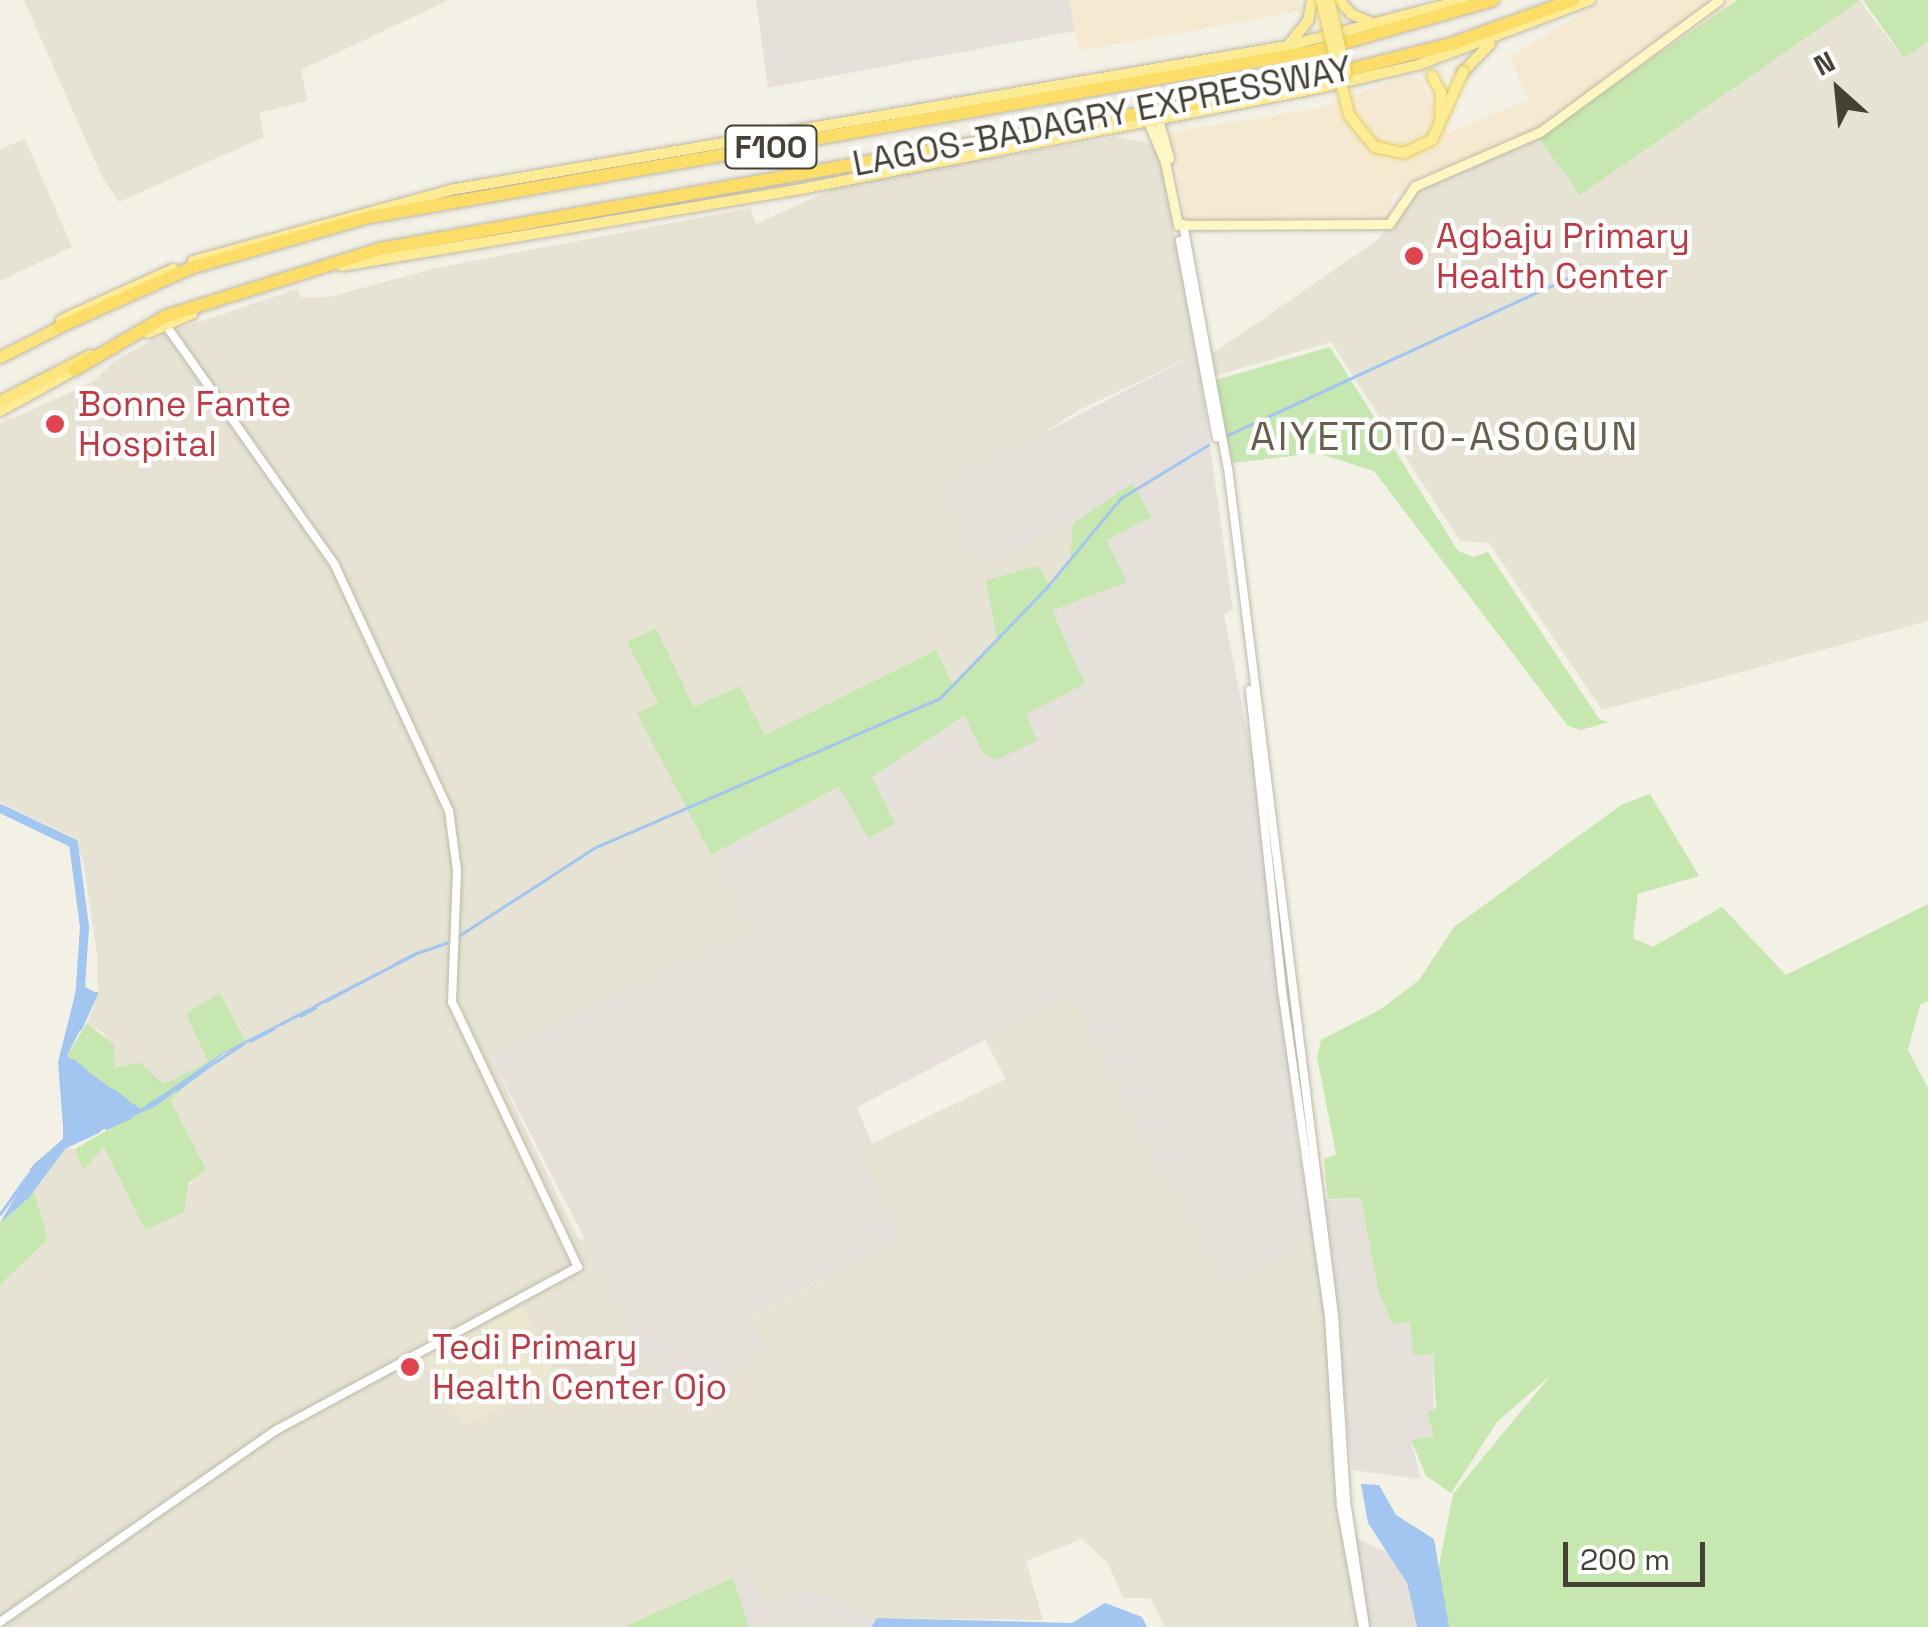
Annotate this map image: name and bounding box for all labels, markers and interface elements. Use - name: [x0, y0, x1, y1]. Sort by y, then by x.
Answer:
- north arrow: [1788, 40, 1888, 140]
- text: N: [1808, 43, 1841, 84]
- street label: LAGOS-BADAGRY EXPRESSWAY: [849, 47, 1355, 185]
- road number: F100: [724, 120, 818, 174]
- place label: Agbaju Primary Health Center: [1436, 215, 1690, 297]
- marker: Agbaju Primary Health Center: [1401, 243, 1427, 269]
- place label: Bonne Fante Hospital: [78, 383, 291, 465]
- marker: Bonne Fante Hospital: [42, 411, 68, 437]
- district label: AIYETOTO-ASOGUN: [1250, 413, 1640, 461]
- place label: Tedi Primary Health Center Ojo: [432, 1326, 727, 1408]
- marker: Tedi Primary Health Center Ojo: [397, 1354, 423, 1380]
- scale bar: [1568, 1522, 1710, 1584]
- text: 200 m: [1580, 1540, 1670, 1579]

